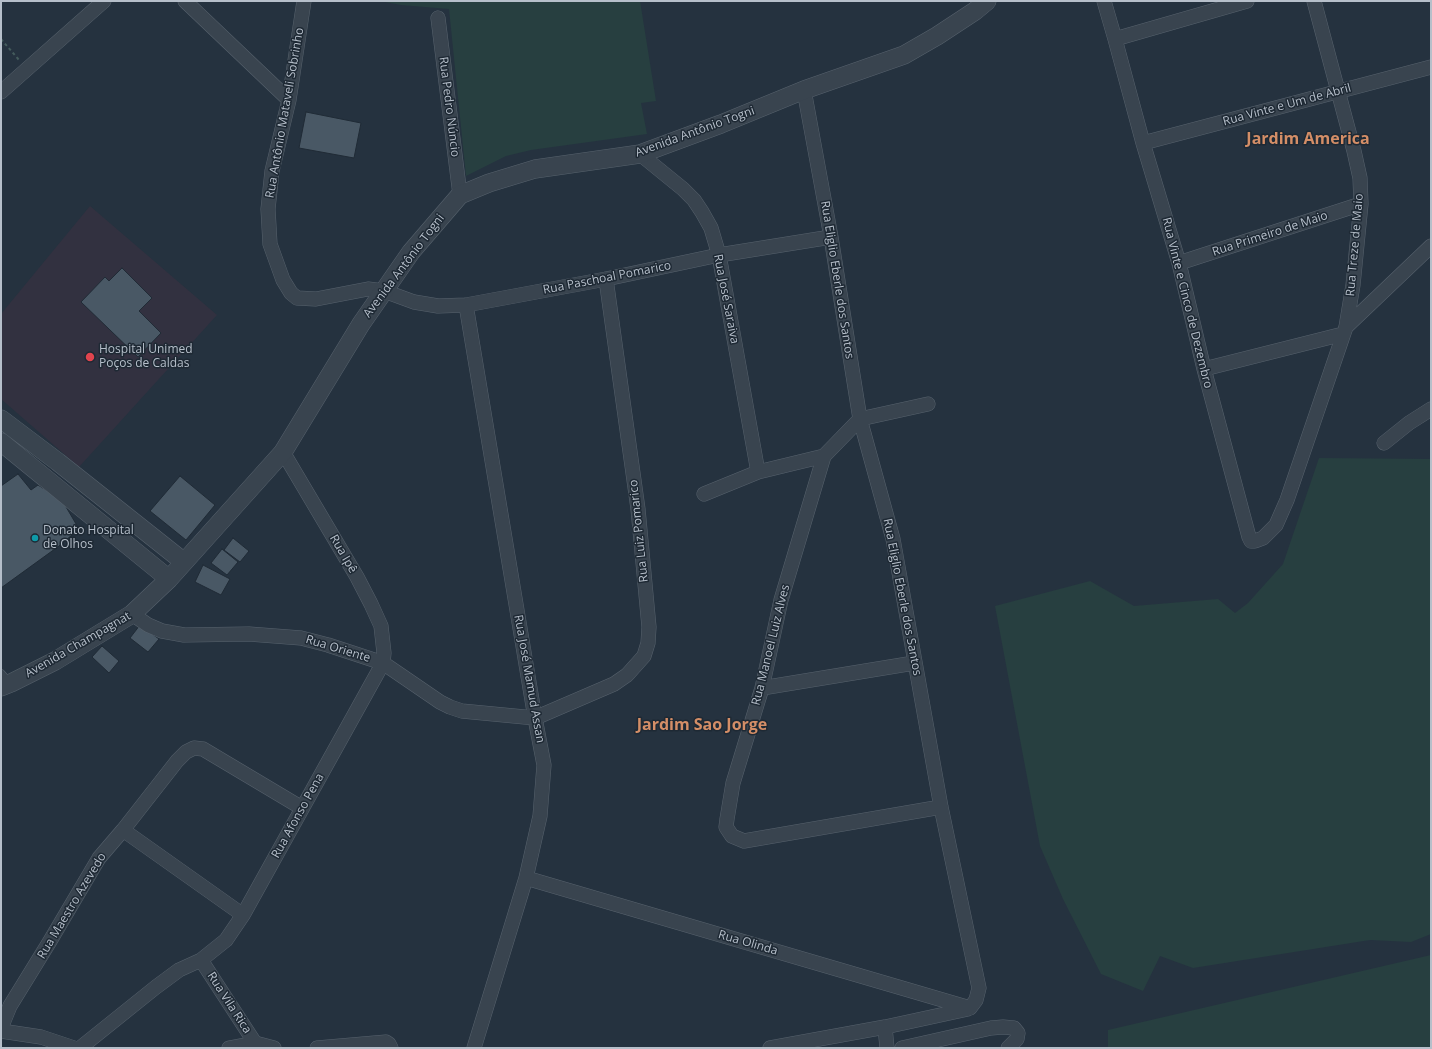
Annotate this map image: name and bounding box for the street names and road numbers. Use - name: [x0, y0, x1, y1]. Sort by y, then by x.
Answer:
- street label: Rua Antônio Mataveli Sobrinho: [263, 27, 307, 199]
- street label: Rua Pedro Núncio: [436, 56, 462, 158]
- street label: Rua Vinte e Um de Abril: [1221, 81, 1353, 129]
- street label: Avenida Antônio Togni: [633, 104, 757, 160]
- street label: Rua Treze de Maio: [1343, 193, 1367, 297]
- street label: Rua Eliglio Eberle dos Santos: [817, 200, 857, 360]
- street label: Rua Primeiro de Maio: [1210, 208, 1330, 260]
- street label: Avenida Antônio Togni: [360, 211, 448, 321]
- street label: Rua Vinte e Cinco de Dezembro: [1159, 216, 1215, 390]
- street label: Rua José Saraiva: [710, 253, 742, 345]
- street label: Rua Paschoal Pomarico: [542, 258, 672, 298]
- street label: Rua Luiz Pomarico: [626, 479, 652, 583]
- street label: Rua Eliglio Eberle dos Santos: [880, 517, 924, 677]
- street label: Rua Ipê: [326, 532, 360, 576]
- street label: Rua Manoel Luiz Alves: [749, 583, 793, 707]
- street label: Avenida Champagnat: [23, 609, 133, 681]
- street label: Rua José Mamud Assan: [511, 614, 547, 744]
- street label: Rua Oriente: [304, 632, 372, 666]
- street label: Rua Afonso Pena: [269, 771, 327, 861]
- street label: Rua Maestro Azevedo: [35, 850, 109, 962]
- street label: Rua Olinda: [717, 928, 779, 958]
- street label: Rua Vila Rica: [204, 970, 254, 1036]

